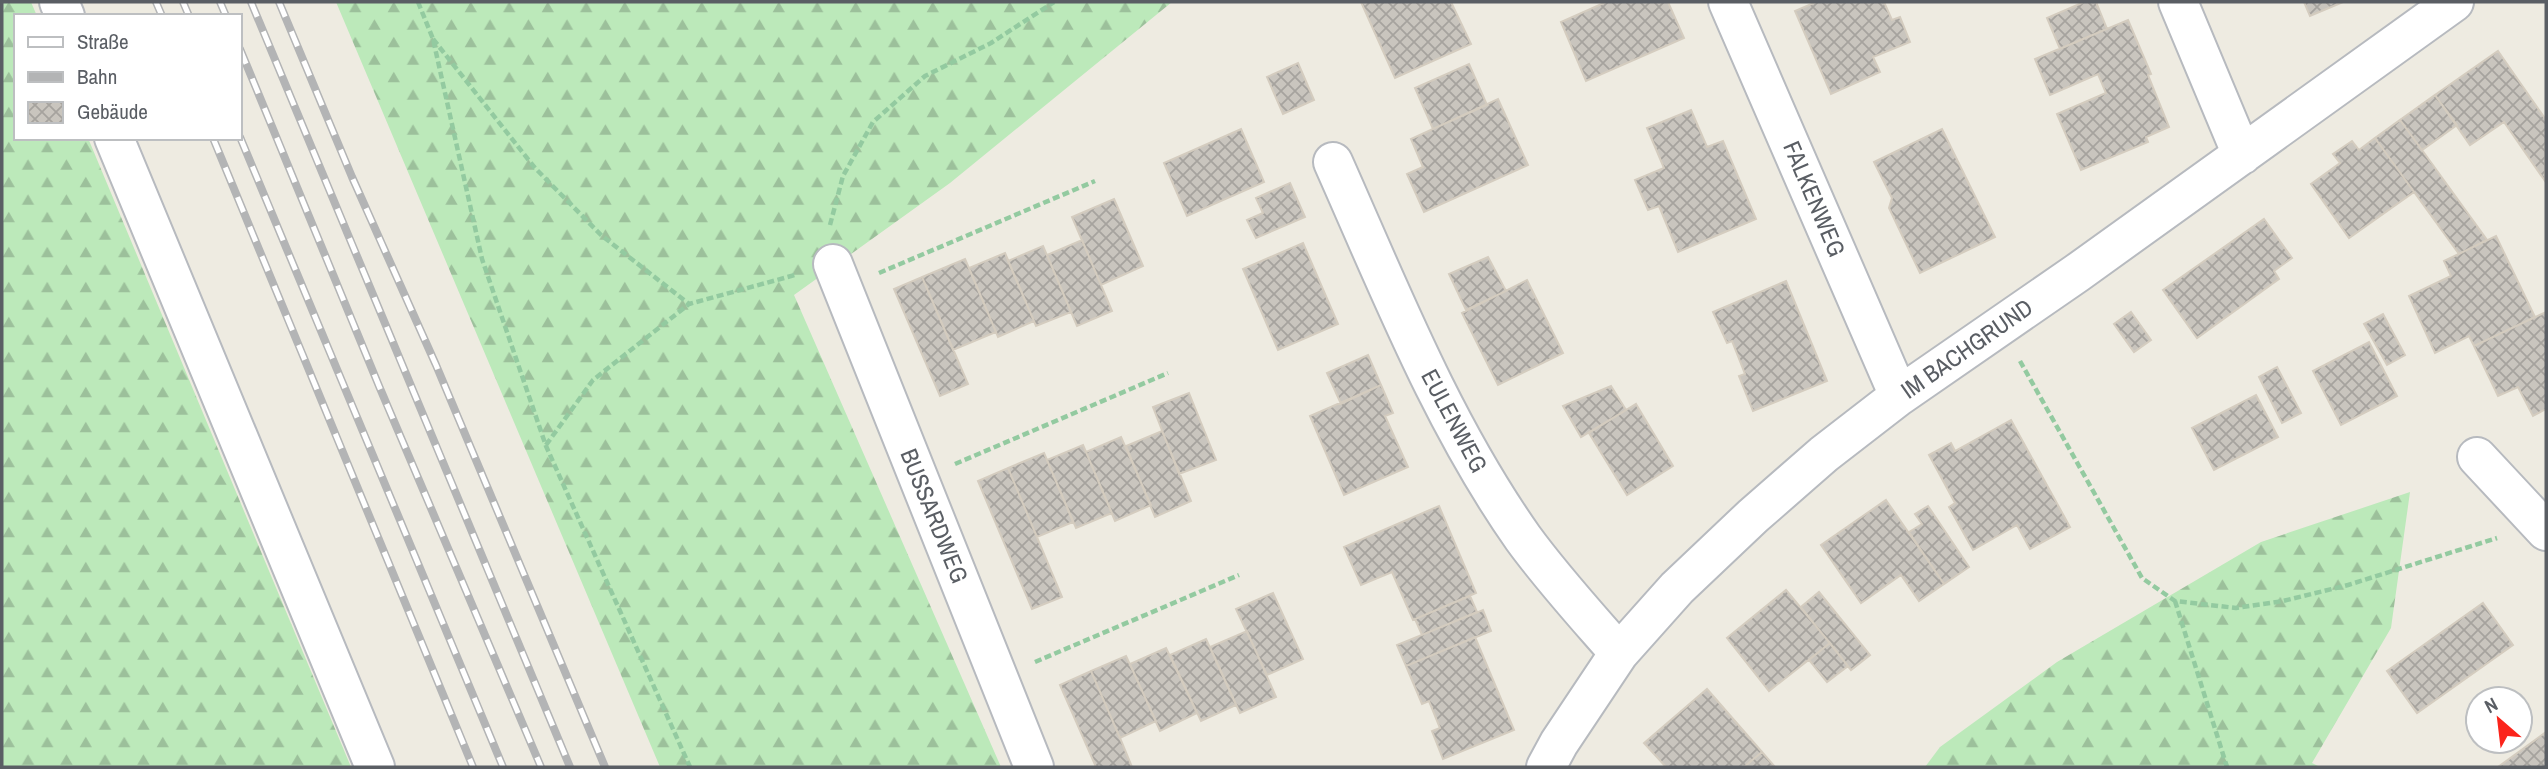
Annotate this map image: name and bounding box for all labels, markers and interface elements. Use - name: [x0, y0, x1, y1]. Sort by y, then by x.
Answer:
- legend: [14, 14, 242, 140]
- text: Straße: [77, 27, 129, 56]
- text: Bahn: [77, 62, 117, 91]
- text: Gebäude: [77, 97, 148, 126]
- street label: FALKENWEG: [1776, 136, 1854, 261]
- street label: IM BACHGRUND: [1894, 291, 2039, 405]
- street label: EULENWEG: [1414, 363, 1495, 478]
- street label: BUSSARDWEG: [893, 444, 976, 588]
- north arrow: [2464, 685, 2534, 755]
- text: N: [2480, 691, 2502, 719]

